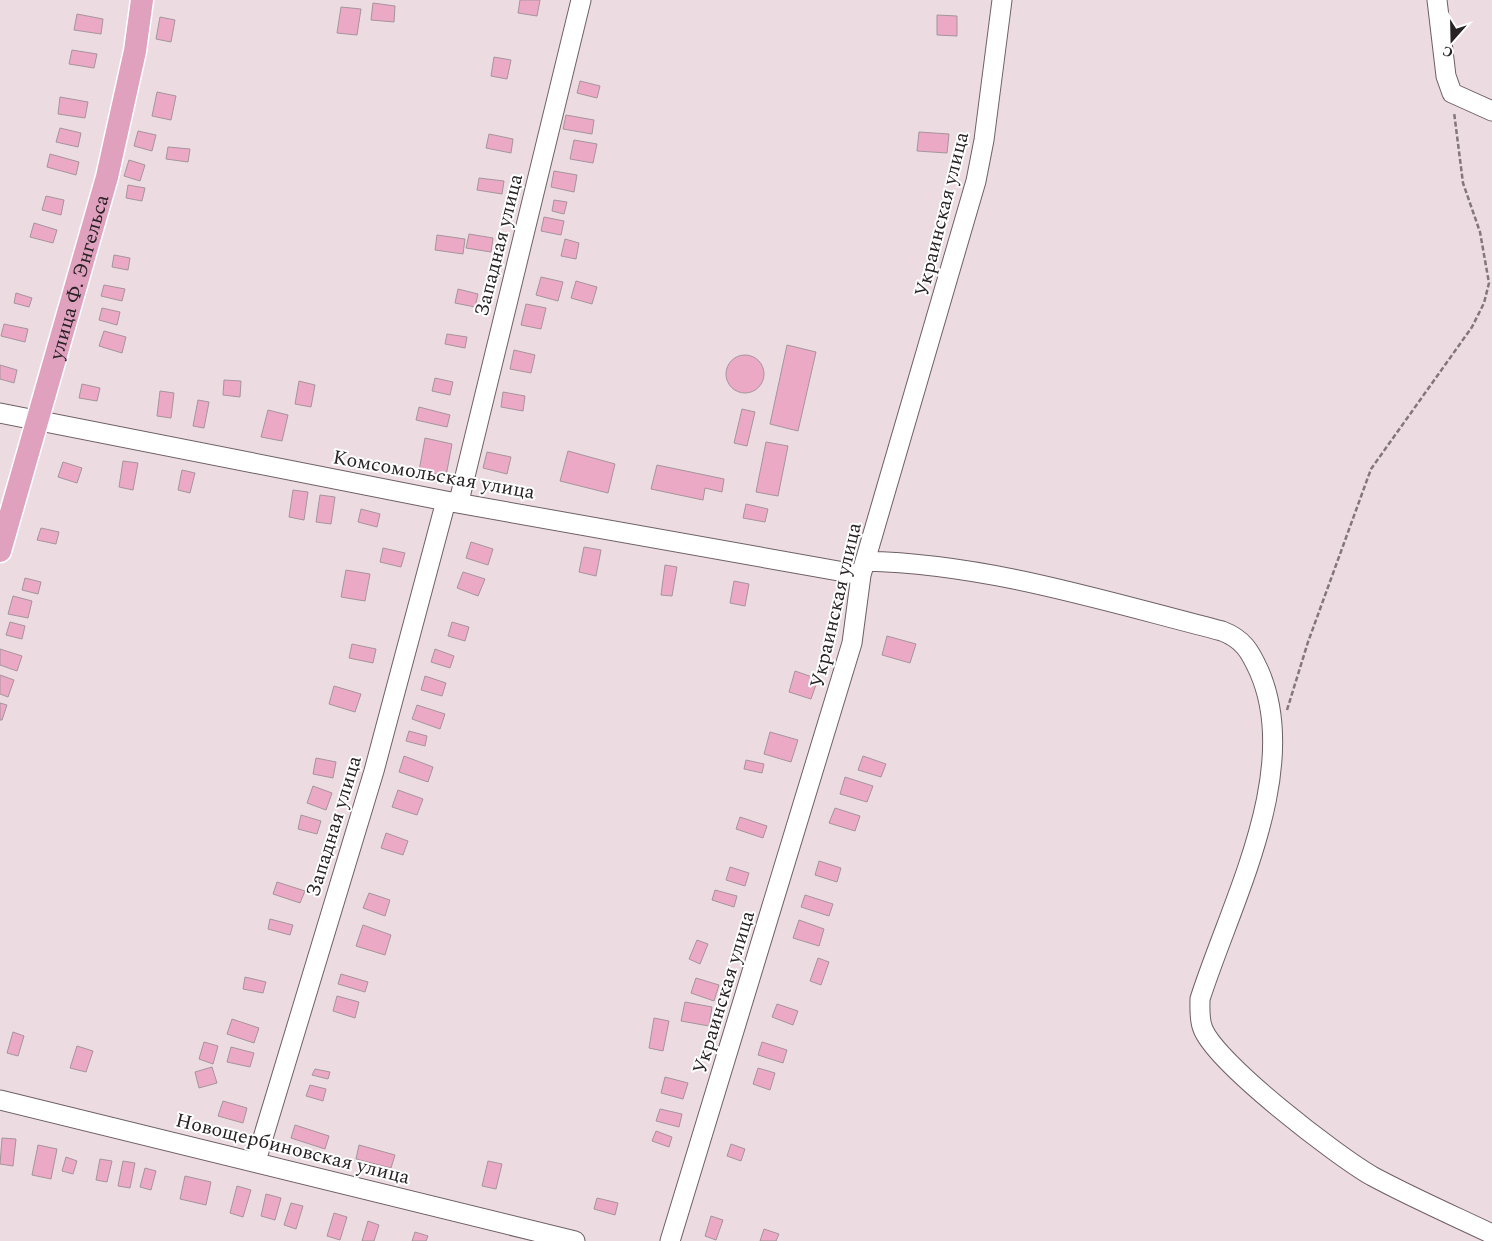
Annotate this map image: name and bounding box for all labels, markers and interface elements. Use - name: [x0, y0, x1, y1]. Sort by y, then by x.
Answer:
- north arrow: [1427, 15, 1477, 65]
- text: С: [1439, 40, 1456, 63]
- street label: Украинская улица: [907, 128, 977, 300]
- street label: Западная улица: [467, 170, 531, 320]
- street label: улица Ф. Энгельса: [41, 191, 117, 364]
- street label: Комсомольская улица: [330, 442, 537, 508]
- street label: Украинская улица: [802, 519, 870, 691]
- street label: Западная улица: [298, 752, 370, 901]
- street label: Украинская улица: [685, 907, 763, 1078]
- street label: Новощербиновская улица: [172, 1105, 413, 1193]

